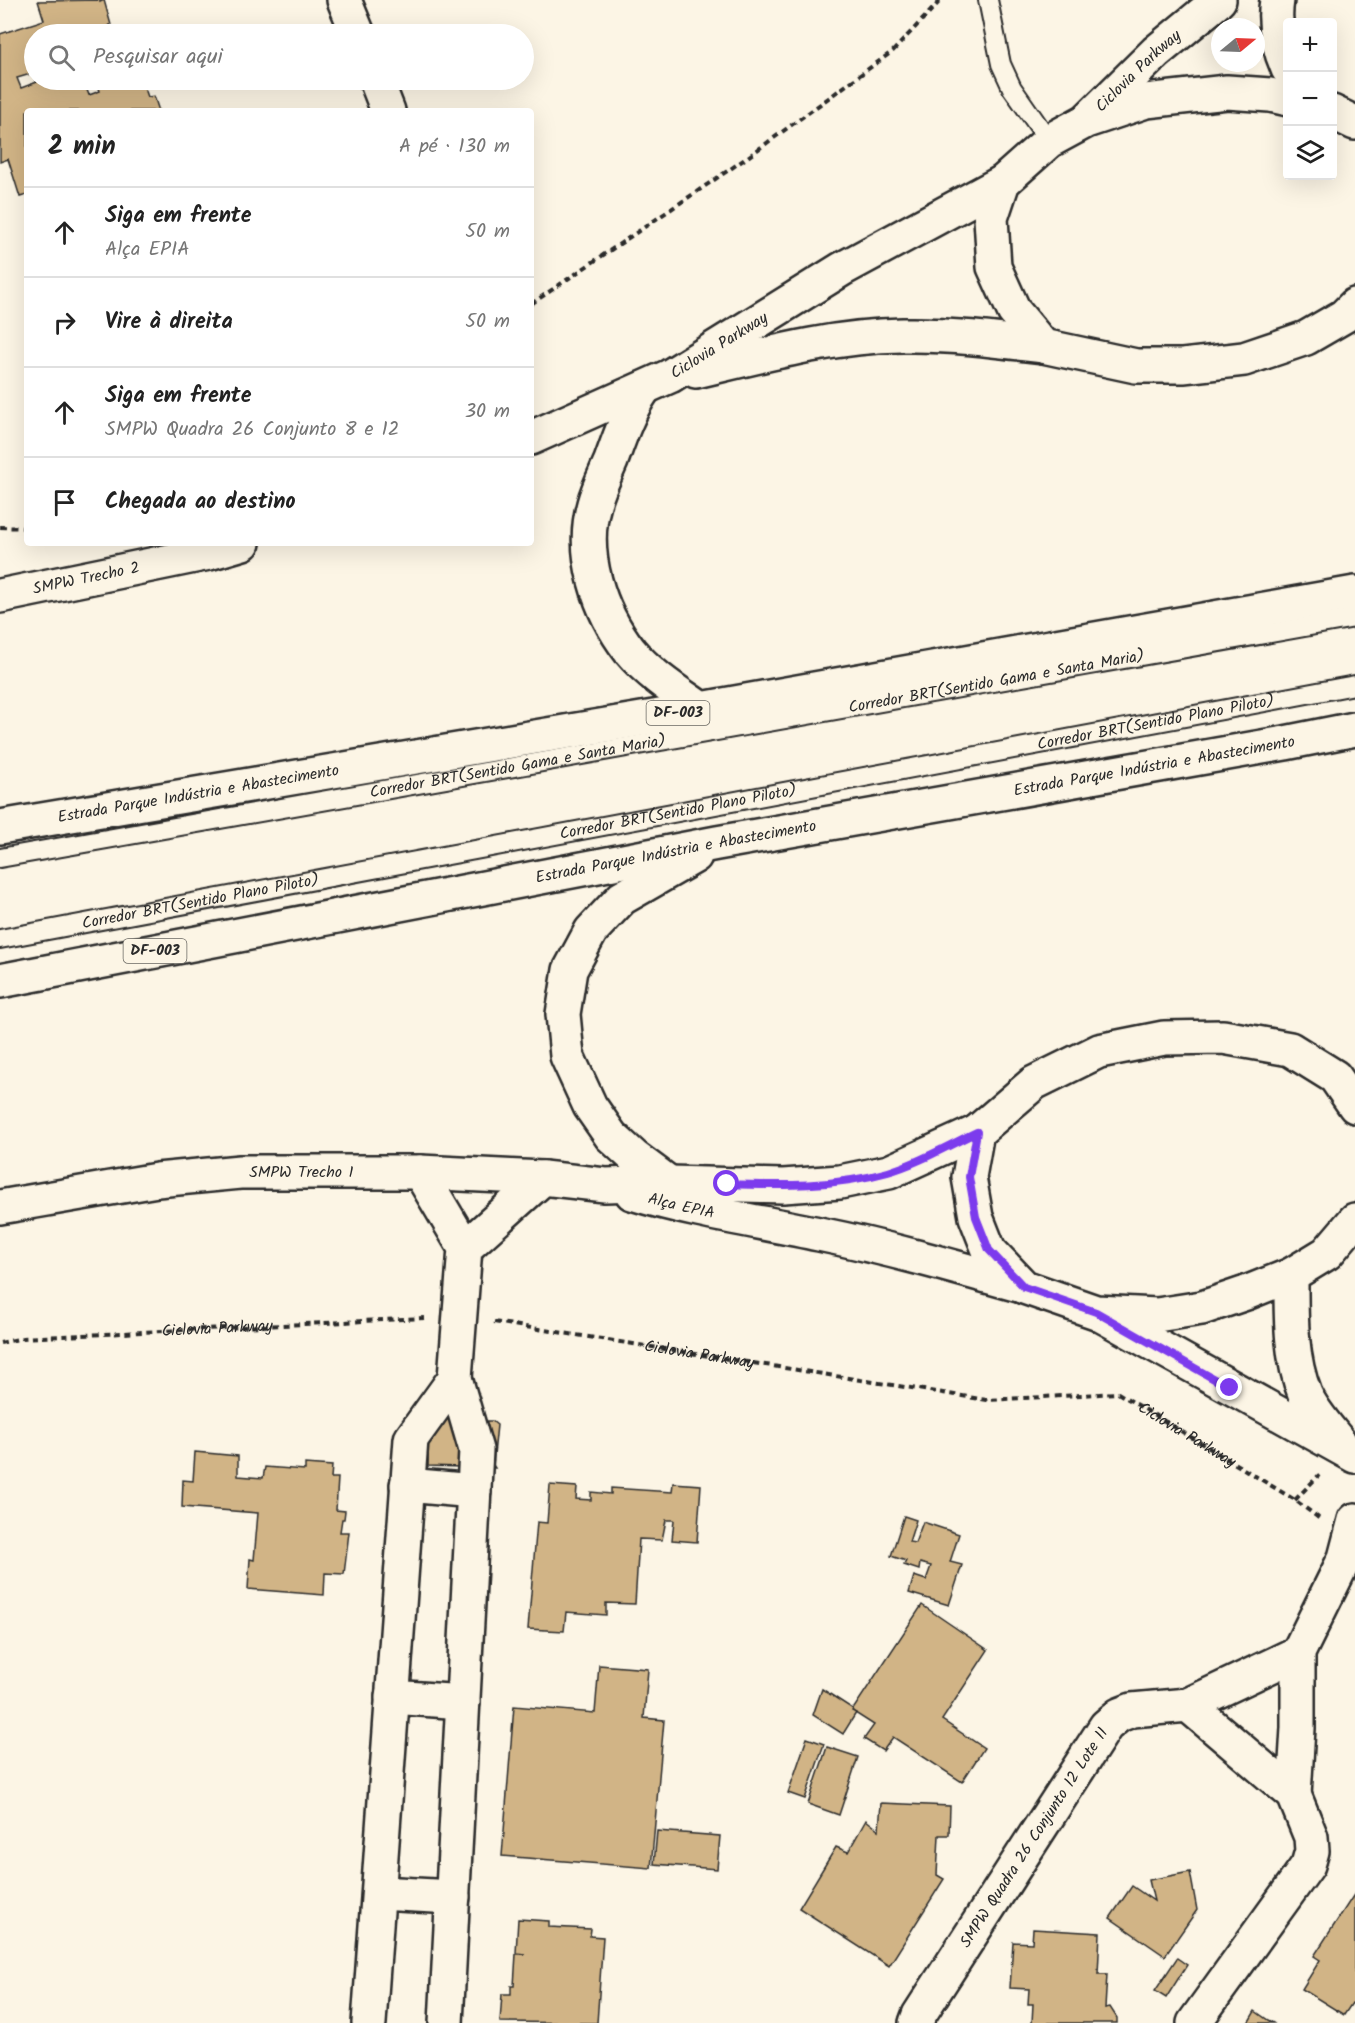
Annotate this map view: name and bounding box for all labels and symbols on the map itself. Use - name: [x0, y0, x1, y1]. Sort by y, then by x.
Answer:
- north arrow: [1211, 18, 1265, 72]
- street label: Ciclovia Parkway: [1089, 23, 1187, 118]
- street label: Ciclovia Parkway: [665, 305, 773, 385]
- street label: SMPW Trecho 2: [31, 555, 142, 601]
- street label: Corredor BRT(Sentido Gama e Santa Maria): [846, 643, 1147, 720]
- street label: Corredor BRT(Sentido Plano Piloto): [1035, 688, 1277, 757]
- road number: DF-003: [646, 701, 710, 725]
- street label: Corredor BRT(Sentido Gama e Santa Maria): [368, 728, 668, 805]
- street label: Estrada Parque Indústria e Abastecimento: [1012, 729, 1297, 803]
- street label: Estrada Parque Indústria e Abastecimento: [56, 758, 341, 830]
- street label: Corredor BRT(Sentido Plano Piloto): [557, 777, 799, 846]
- street label: Estrada Parque Indústria e Abastecimento: [533, 813, 818, 890]
- street label: Corredor BRT(Sentido Plano Piloto): [80, 867, 321, 936]
- road number: DF-003: [124, 939, 186, 963]
- street label: SMPW Trecho 1: [249, 1160, 353, 1185]
- route start: [713, 1170, 739, 1196]
- street label: Alça EPIA: [645, 1186, 717, 1226]
- street label: Ciclovia Parkway: [161, 1313, 274, 1344]
- street label: Ciclovia Parkway: [643, 1333, 757, 1376]
- route end: [1216, 1374, 1242, 1400]
- street label: Ciclovia Parkway: [1133, 1395, 1241, 1474]
- street label: SMPW Quadra 26 Conjunto 12 Lote 11: [953, 1722, 1115, 1953]

